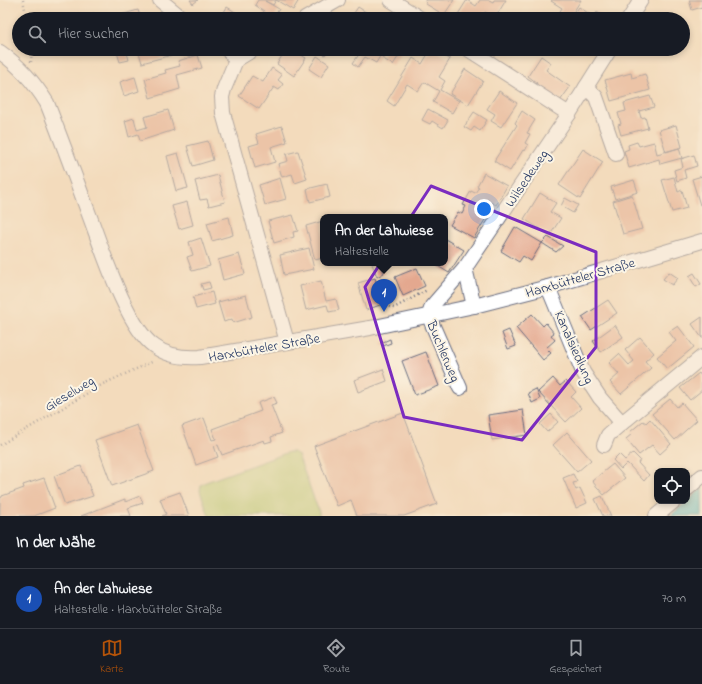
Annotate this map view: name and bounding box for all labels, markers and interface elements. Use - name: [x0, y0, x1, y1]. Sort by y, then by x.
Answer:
- search box: [12, 12, 690, 56]
- icon: search: [26, 23, 48, 45]
- text: Hier suchen: [58, 23, 129, 45]
- street label: Wilsedeweg: [500, 146, 555, 213]
- your location: [474, 199, 494, 219]
- popup: [320, 214, 448, 266]
- text: An der Lahwiese: [335, 220, 433, 242]
- text: Haltestelle: [335, 242, 389, 261]
- street label: Harxbütteler Straße: [523, 253, 638, 304]
- pin: 1: [371, 279, 397, 312]
- street label: Kanalsiedlung: [547, 307, 599, 388]
- street label: Buchlerweg: [419, 317, 465, 386]
- street label: Harxbütteler Straße: [207, 328, 322, 369]
- street label: Gieselweg: [41, 371, 99, 418]
- map controls: [654, 468, 690, 504]
- button: locate: [654, 468, 690, 504]
- text: In der Nähe: [16, 530, 95, 555]
- text: An der Lahwiese: [54, 578, 152, 600]
- text: 1: [27, 589, 31, 608]
- text: 70 m: [662, 589, 686, 608]
- text: Haltestelle · Harxbütteler Straße: [54, 600, 222, 619]
- tab: Karte: [100, 637, 123, 677]
- tab: Route: [323, 637, 350, 677]
- tab: Gespeichert: [550, 637, 602, 677]

